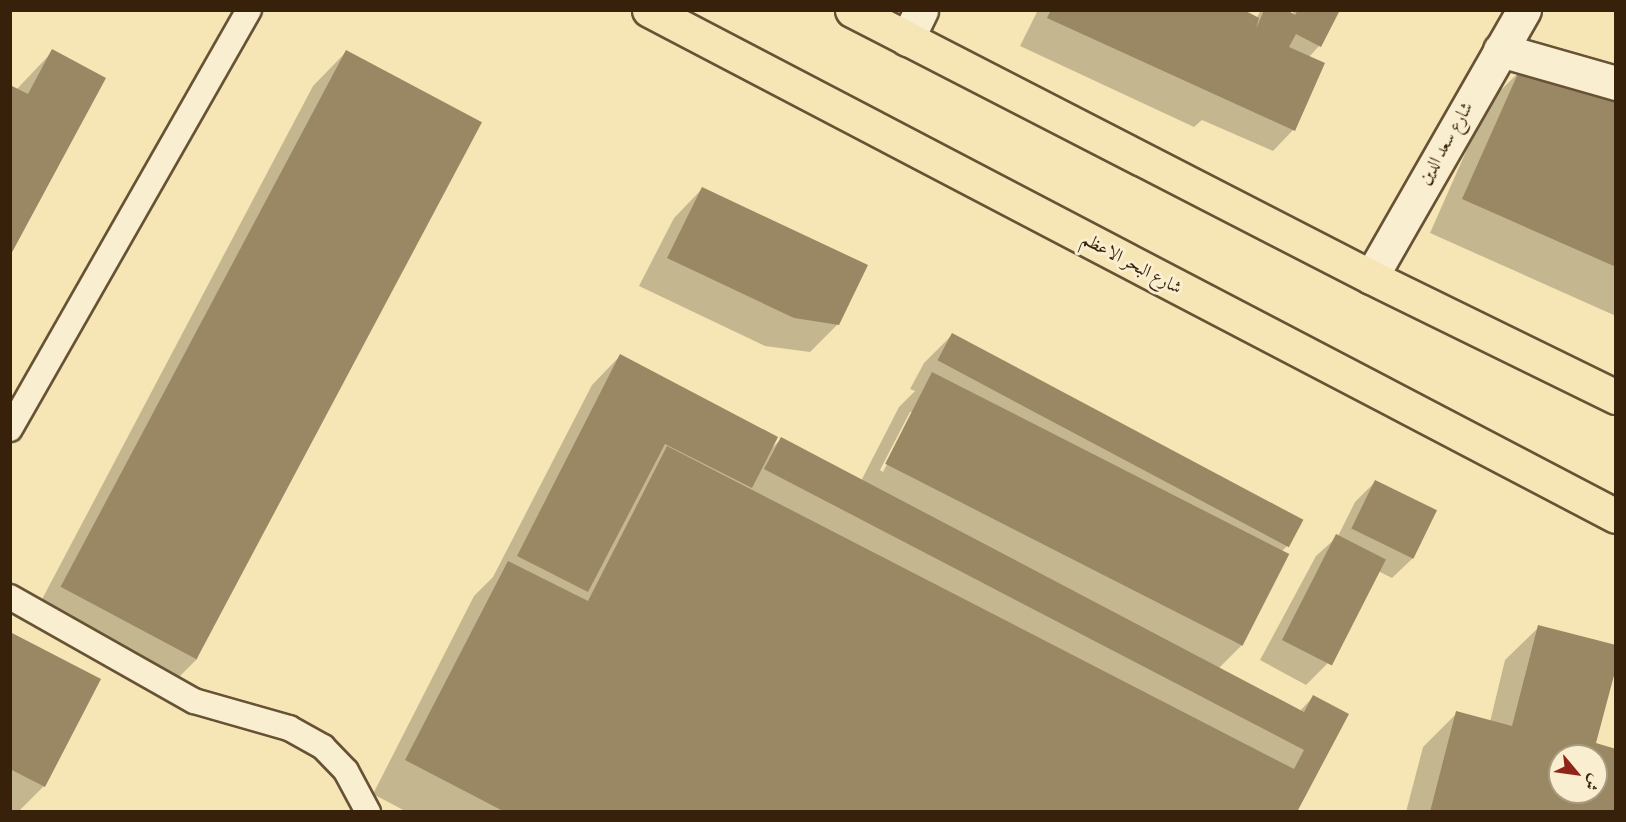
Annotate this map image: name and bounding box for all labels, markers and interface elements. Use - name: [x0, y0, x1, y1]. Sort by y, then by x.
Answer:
- street label: شارع سعد الدين: [1415, 99, 1479, 189]
- street label: شارع البحر الاعظم: [1077, 230, 1185, 300]
- north arrow: [1548, 744, 1608, 804]
- text: ش: [1579, 769, 1605, 794]

